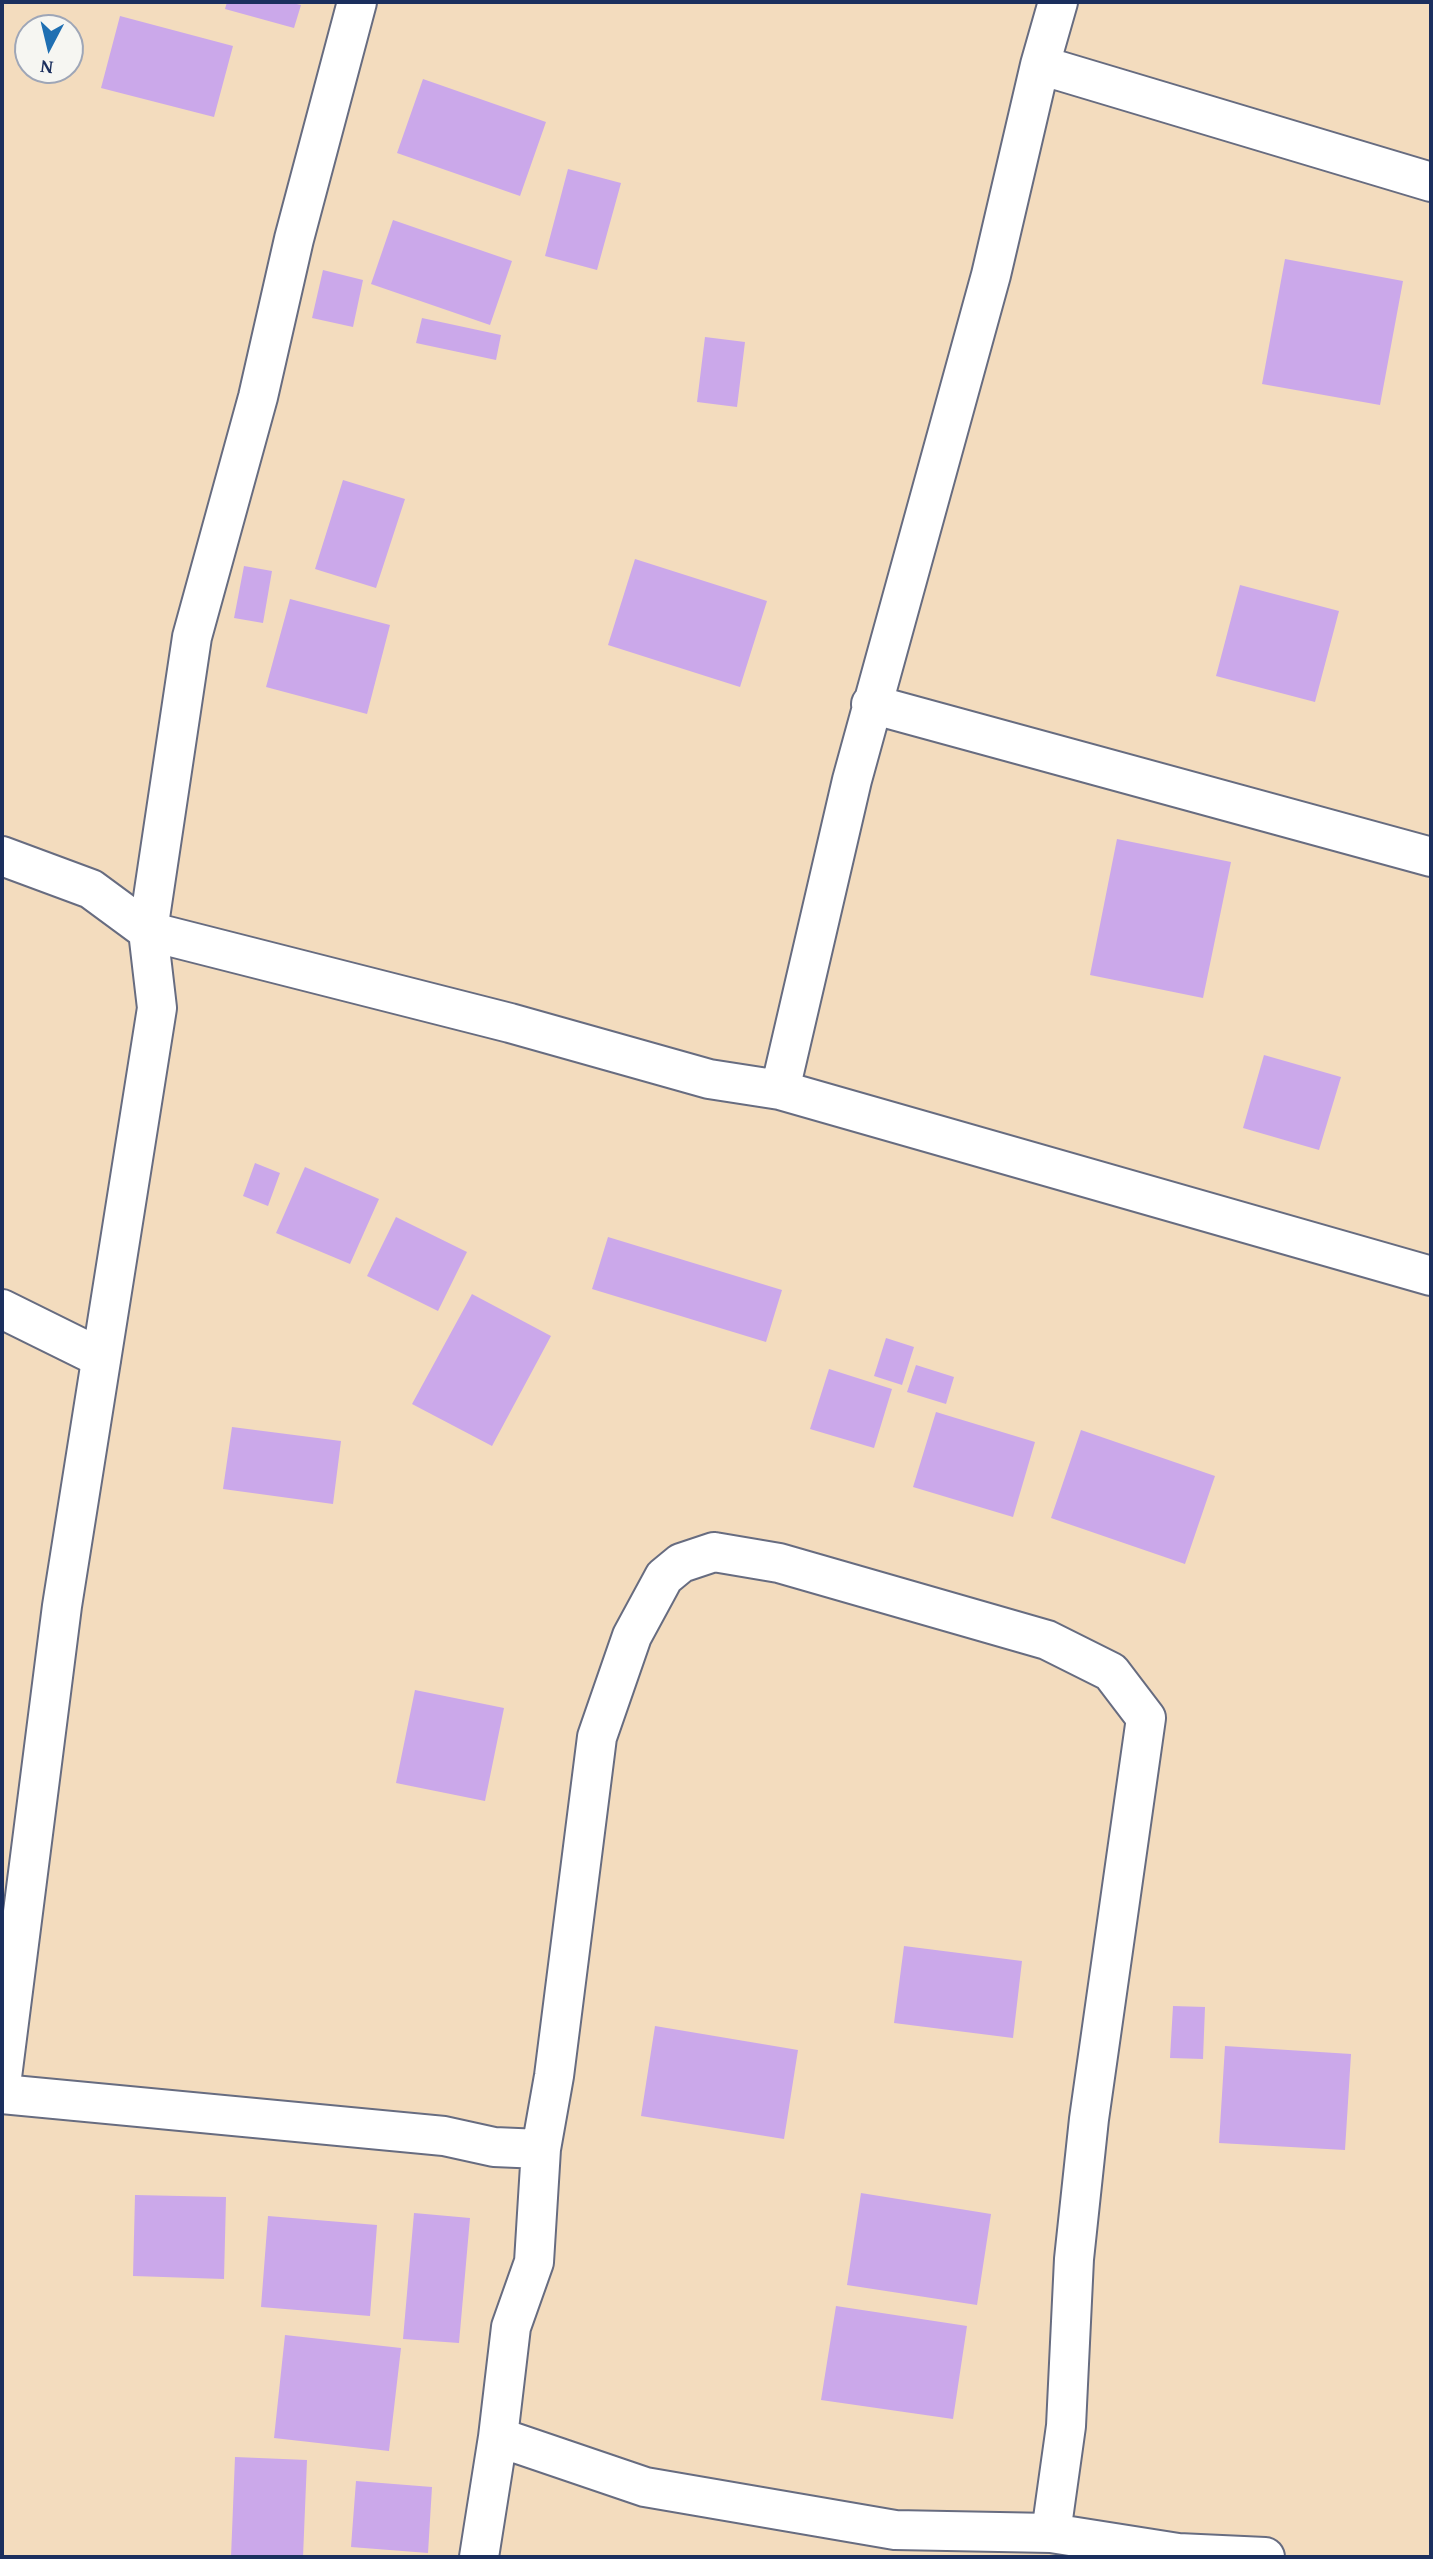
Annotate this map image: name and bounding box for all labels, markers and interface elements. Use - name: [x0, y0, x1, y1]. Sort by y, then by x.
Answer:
- north arrow: [14, 14, 84, 84]
- text: N: [39, 53, 55, 83]

